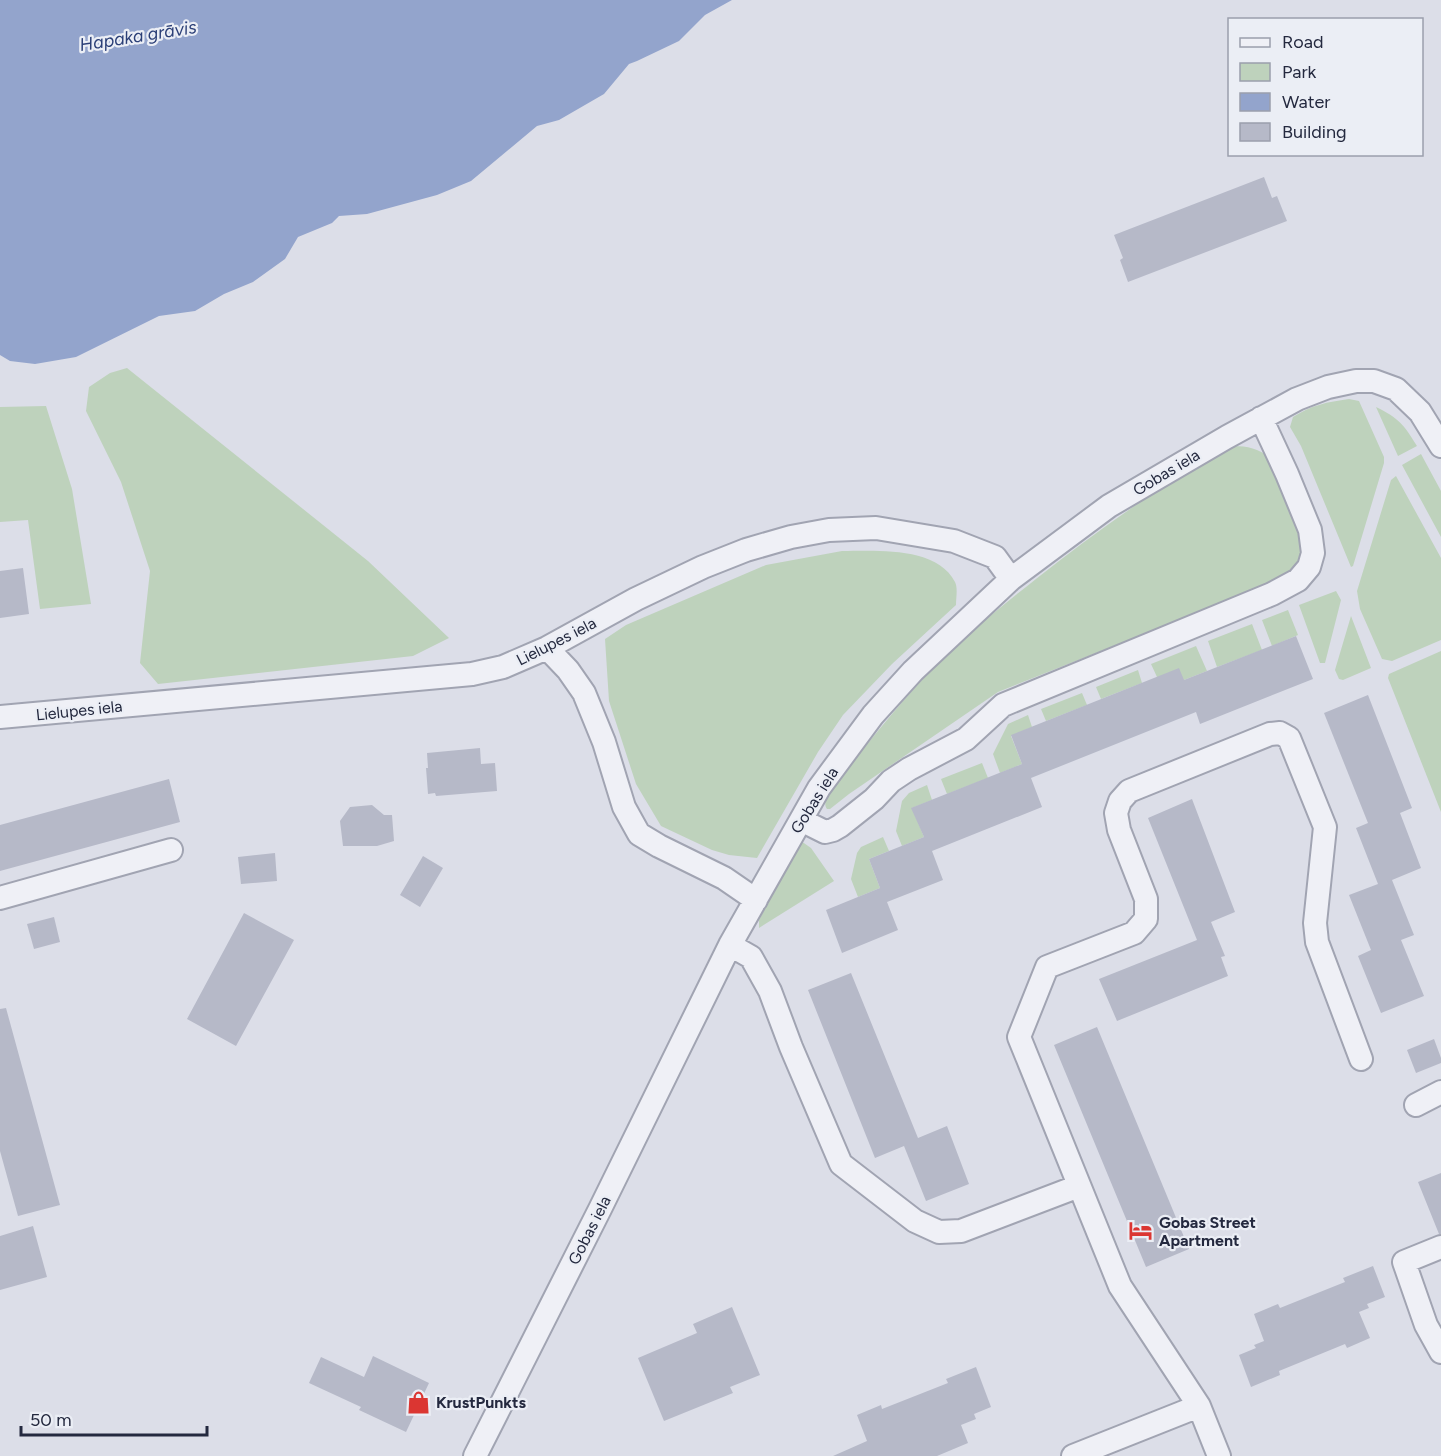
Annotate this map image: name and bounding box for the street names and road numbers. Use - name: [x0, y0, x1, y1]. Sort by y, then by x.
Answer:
- street label: Gobas iela: [1129, 445, 1203, 500]
- street label: Lielupes iela: [513, 613, 599, 670]
- street label: Lielupes iela: [35, 697, 123, 724]
- street label: Gobas iela: [787, 764, 842, 837]
- street label: Gobas iela: [564, 1193, 615, 1268]

